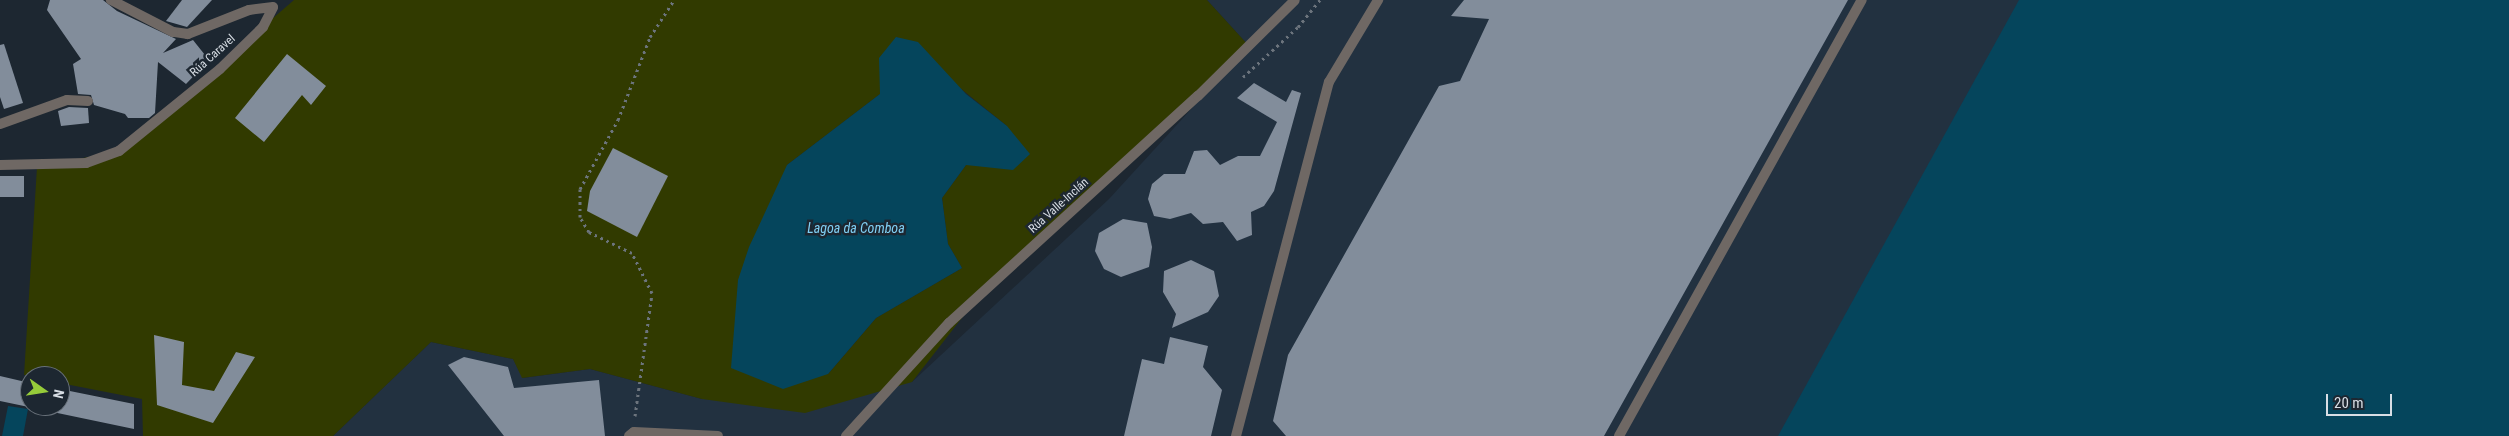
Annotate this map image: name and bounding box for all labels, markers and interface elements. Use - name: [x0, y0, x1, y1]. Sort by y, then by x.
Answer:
- street label: Rúa Caravel: [187, 32, 239, 80]
- street label: Rúa Valle-Inclán: [1026, 175, 1092, 237]
- water label: Lagoa da Comboa: [807, 220, 905, 236]
- north arrow: [20, 366, 70, 416]
- scale bar: [2329, 384, 2395, 416]
- text: N: [50, 388, 67, 400]
- text: 20 m: [2334, 394, 2364, 412]

